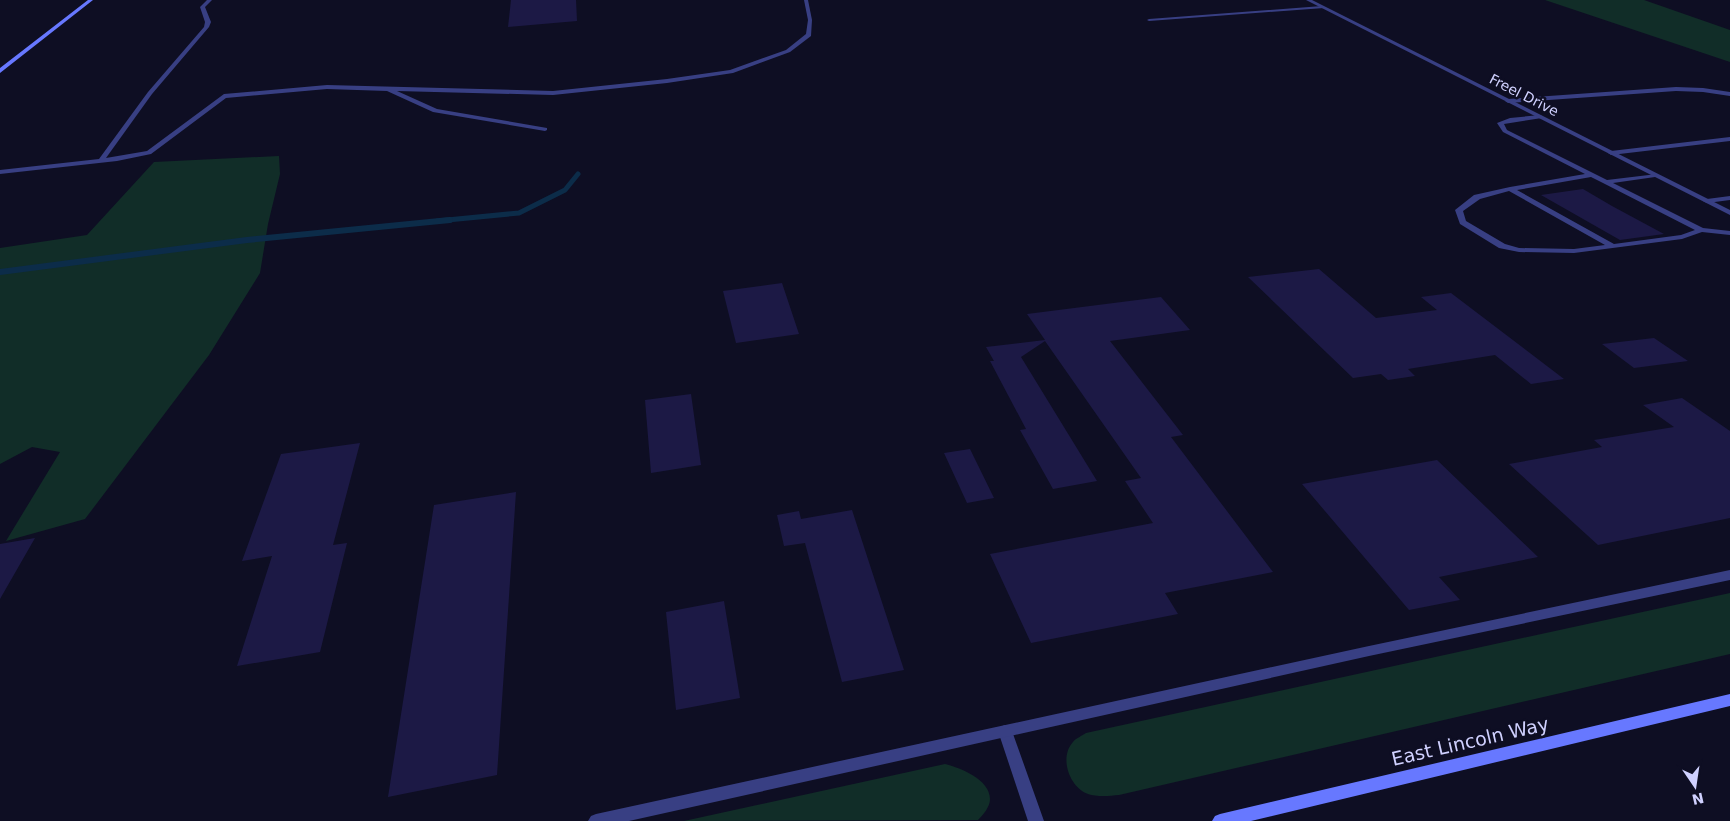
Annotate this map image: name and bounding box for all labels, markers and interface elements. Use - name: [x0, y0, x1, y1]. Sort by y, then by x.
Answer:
- street label: Freel Drive: [1487, 71, 1561, 119]
- street label: East Lincoln Way: [1389, 712, 1551, 770]
- north arrow: [1670, 761, 1720, 811]
- text: N: [1690, 790, 1705, 808]

